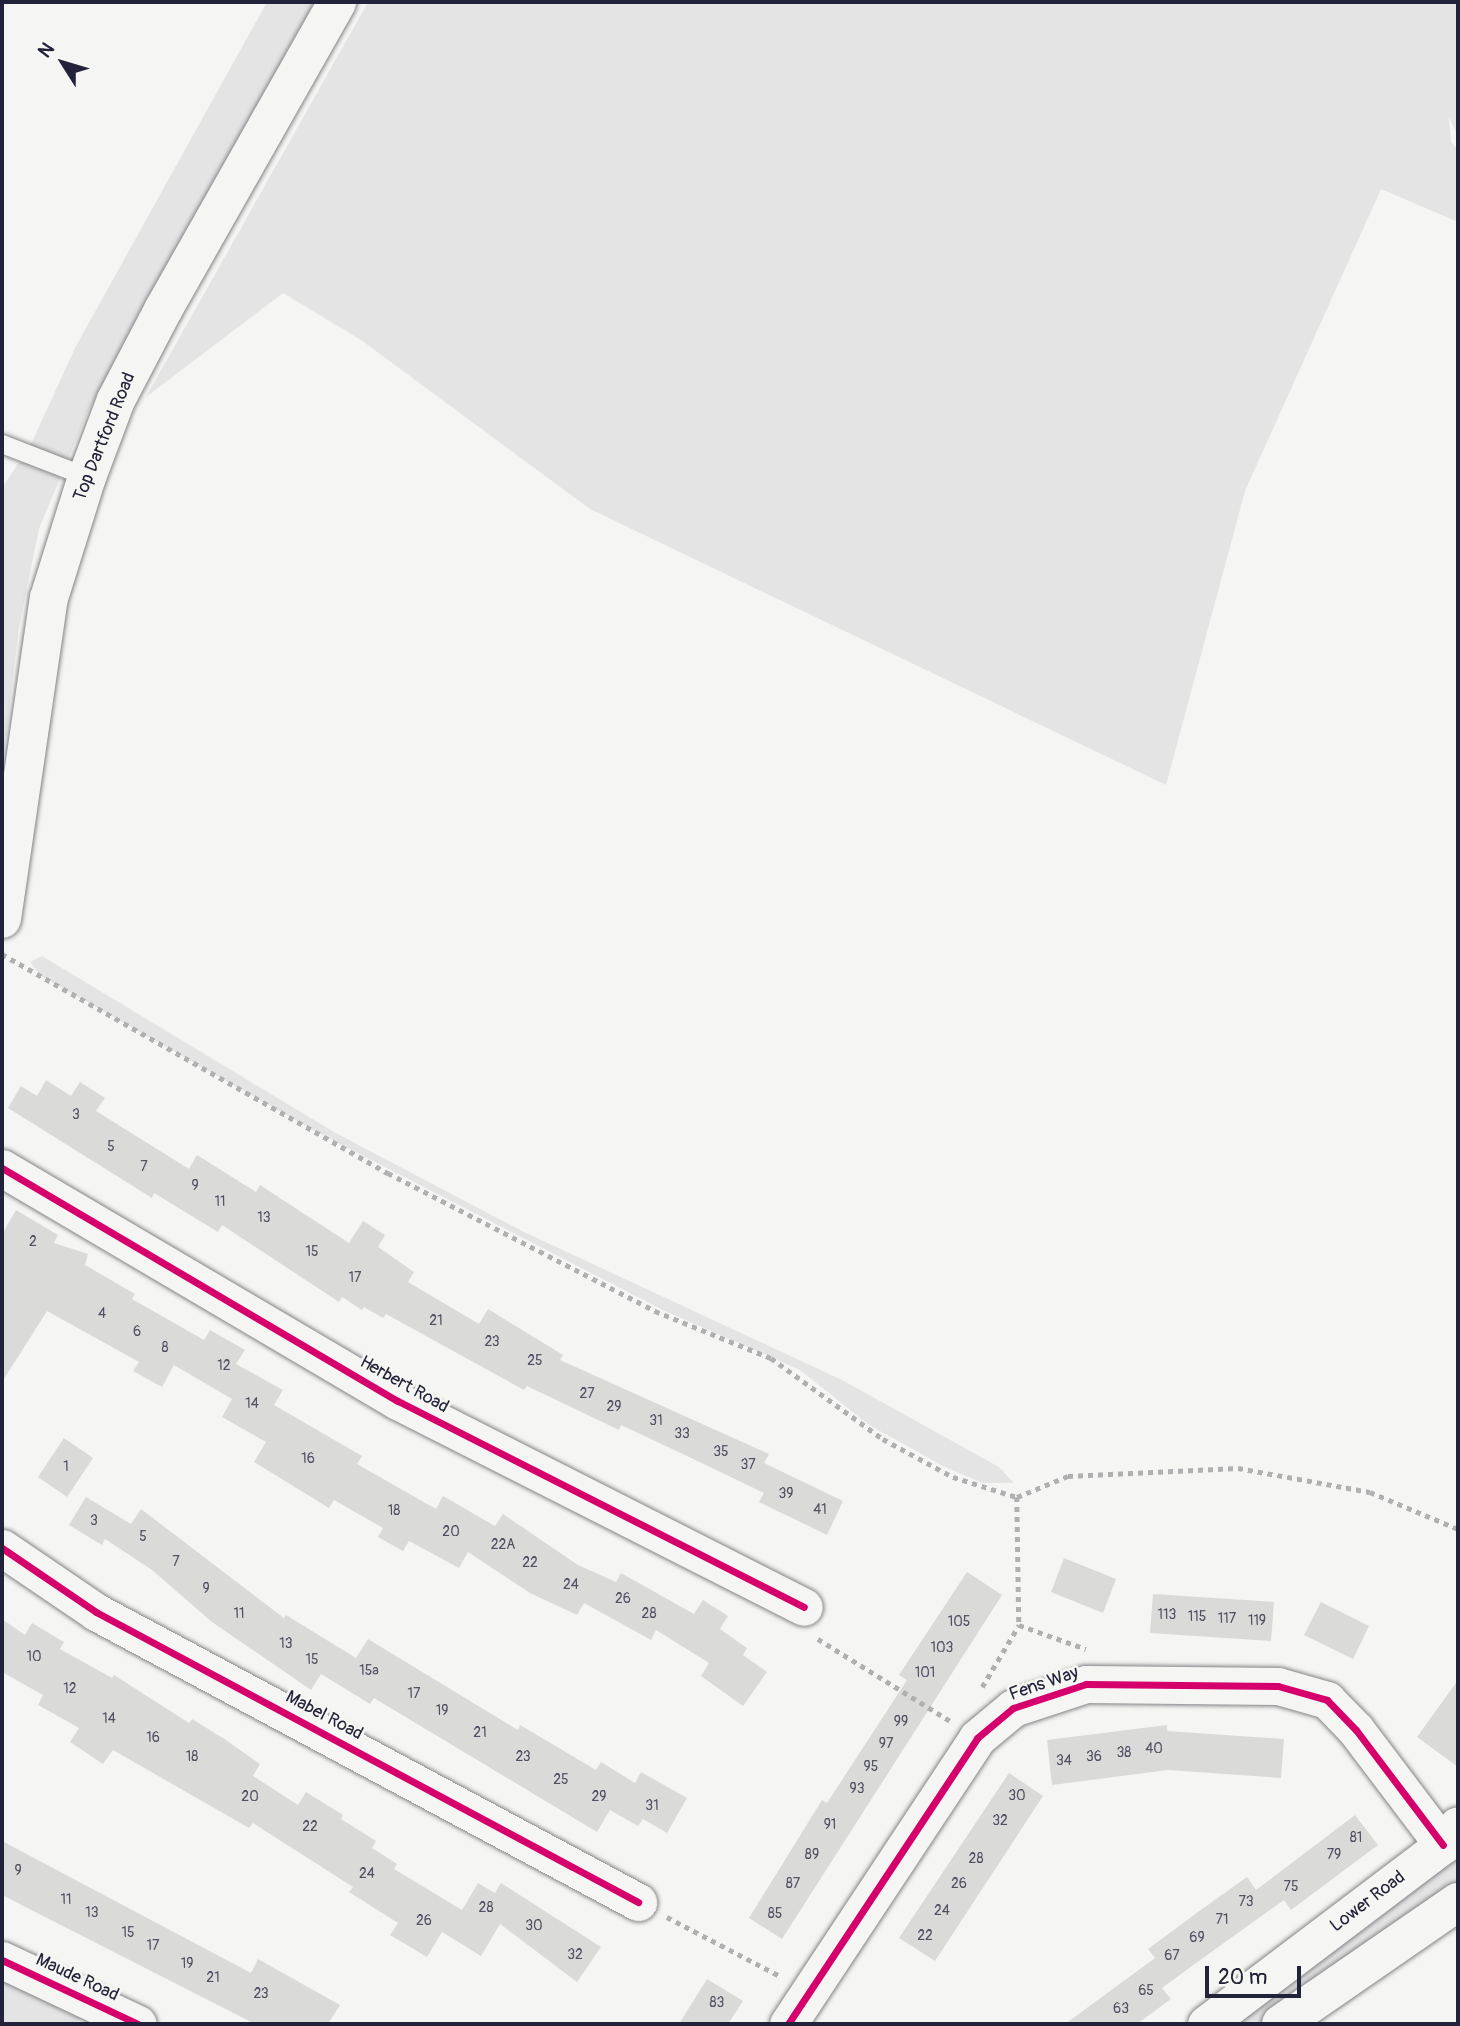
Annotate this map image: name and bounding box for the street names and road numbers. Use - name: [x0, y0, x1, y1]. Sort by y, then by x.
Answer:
- street label: Top Dartford Road: [69, 370, 141, 504]
- street label: Herbert Road: [356, 1352, 452, 1418]
- street label: Fens Way: [1006, 1662, 1082, 1706]
- street label: Mabel Road: [282, 1687, 366, 1745]
- street label: Lower Road: [1326, 1867, 1410, 1937]
- street label: Maude Road: [32, 1949, 122, 2007]

